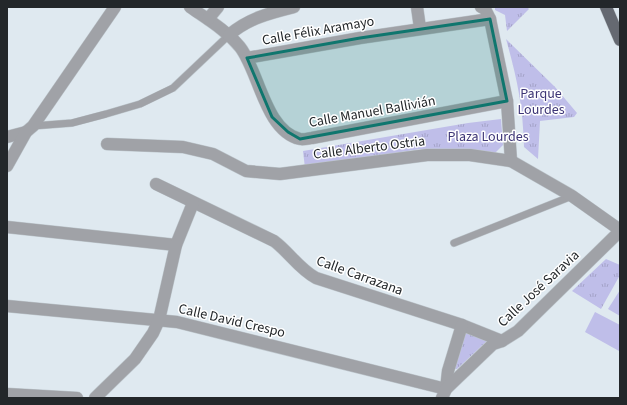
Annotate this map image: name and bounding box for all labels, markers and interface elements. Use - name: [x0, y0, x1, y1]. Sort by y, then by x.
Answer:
- street label: Calle Félix Aramayo: [261, 11, 376, 51]
- park label: Parque Lourdes: [517, 84, 565, 120]
- street label: Calle Manuel Ballivián: [307, 91, 437, 133]
- park label: Plaza Lourdes: [447, 127, 529, 147]
- street label: Calle Alberto Ostria: [312, 131, 426, 165]
- street label: Calle José Saravia: [493, 246, 584, 332]
- street label: Calle Carrazana: [314, 251, 406, 301]
- street label: Calle David Crespo: [176, 299, 287, 343]

